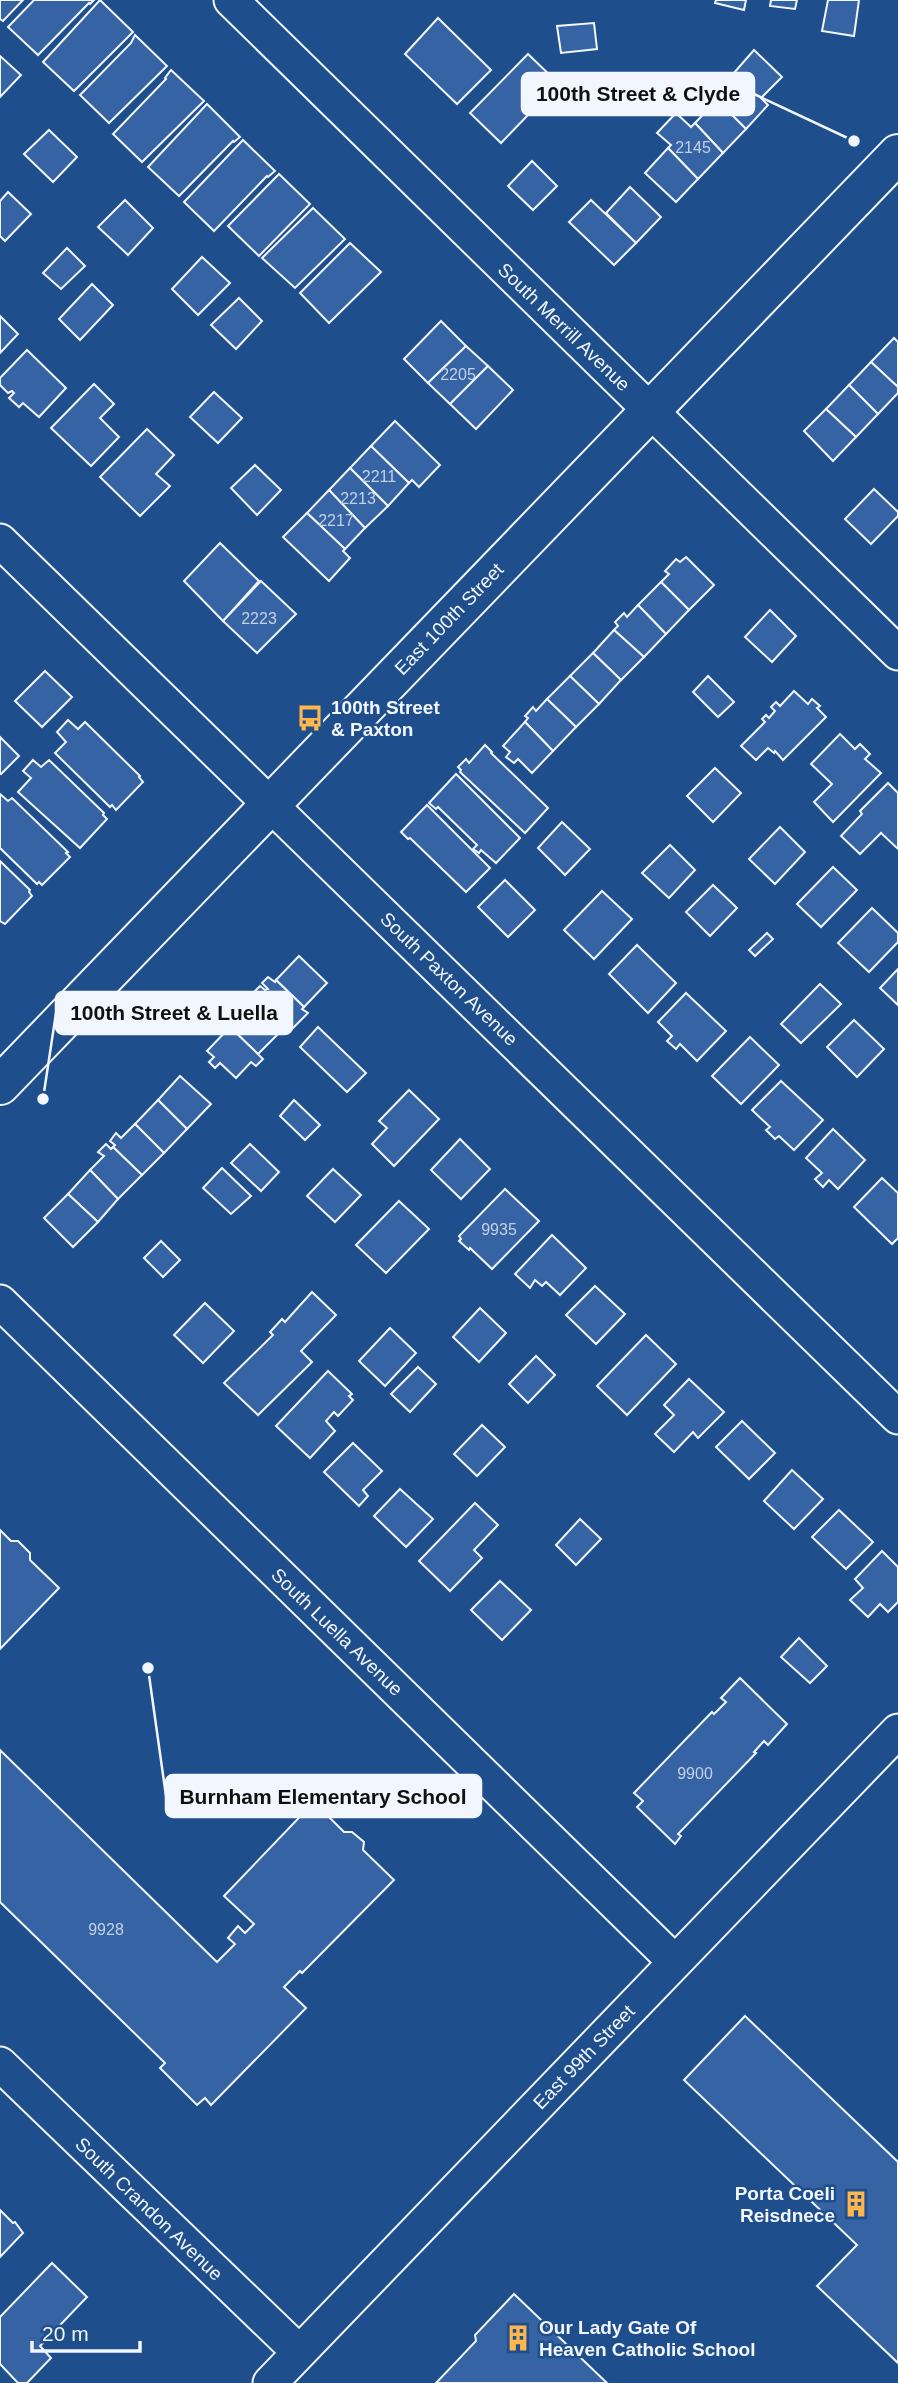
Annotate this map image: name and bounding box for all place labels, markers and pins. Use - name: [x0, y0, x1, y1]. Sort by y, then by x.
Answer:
- callout: 100th Street & Clyde: [522, 73, 754, 115]
- place label: 100th Street & Paxton: [331, 697, 440, 740]
- bus stop icon: 100th Street & Paxton: [295, 703, 325, 733]
- callout: 100th Street & Luella: [56, 992, 292, 1034]
- callout: Burnham Elementary School: [166, 1775, 481, 1817]
- place label: Porta Coeli Reisdnece: [735, 2183, 835, 2226]
- building icon: Porta Coeli Reisdnece: [841, 2189, 871, 2219]
- place label: Our Lady Gate Of Heaven Catholic School: [539, 2317, 755, 2360]
- building icon: Our Lady Gate Of Heaven Catholic School: [503, 2323, 533, 2353]

